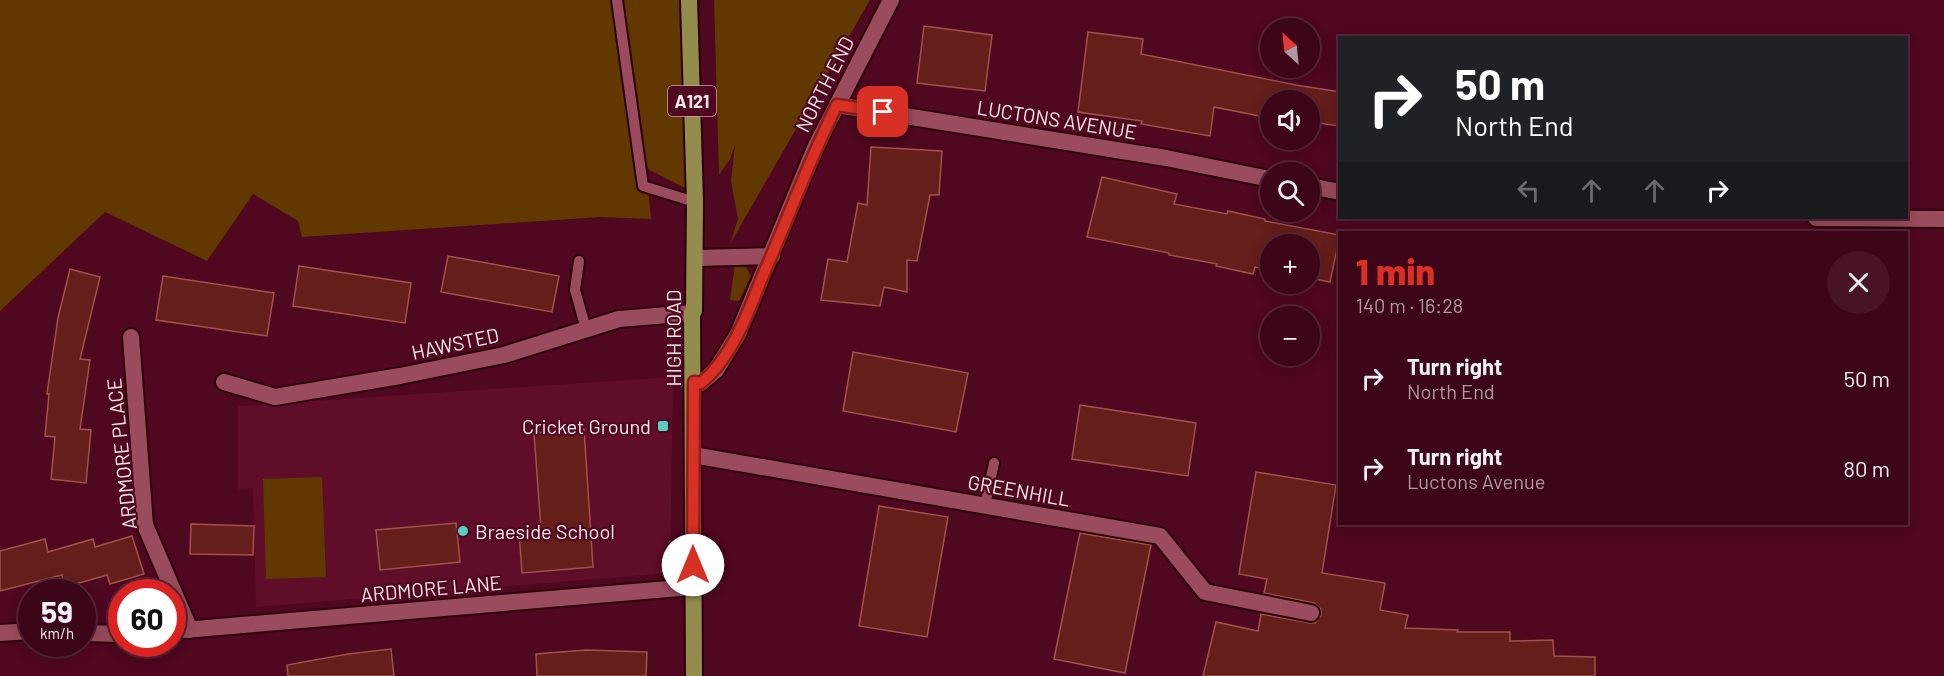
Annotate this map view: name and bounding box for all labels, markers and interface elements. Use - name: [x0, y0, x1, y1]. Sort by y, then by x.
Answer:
- north arrow: [1260, 18, 1320, 78]
- map controls: [1260, 18, 1320, 366]
- street label: NORTH END: [790, 32, 858, 136]
- text: 50 m: [1455, 58, 1545, 108]
- icon: right: [1356, 60, 1434, 138]
- road number: A121: [668, 86, 716, 116]
- pin: [857, 86, 908, 137]
- button: sound: [1260, 90, 1320, 150]
- icon: arrive: [866, 95, 899, 128]
- street label: LUCTONS AVENUE: [975, 95, 1139, 143]
- text: North End: [1455, 109, 1573, 141]
- button: search: [1260, 162, 1320, 222]
- icon: left: [1512, 174, 1545, 207]
- icon: ahead: [1575, 174, 1608, 207]
- icon: ahead: [1638, 174, 1671, 207]
- icon: right: [1701, 174, 1734, 207]
- button: +: [1260, 234, 1320, 294]
- text: 1 min: [1356, 249, 1435, 292]
- button: close: [1827, 251, 1890, 314]
- street label: HIGH ROAD: [661, 290, 685, 386]
- text: 140 m · 16:28: [1356, 293, 1463, 317]
- button: −: [1260, 306, 1320, 366]
- street label: HAWSTED: [409, 322, 501, 364]
- text: Turn right: [1407, 353, 1502, 379]
- icon: right: [1356, 362, 1389, 395]
- text: 50 m: [1844, 365, 1890, 391]
- street label: ARDMORE PLACE: [101, 377, 141, 531]
- text: North End: [1407, 379, 1495, 403]
- place label: Cricket Ground: [522, 414, 651, 438]
- marker: Cricket Ground: [656, 419, 670, 433]
- text: Turn right: [1407, 443, 1502, 469]
- icon: right: [1356, 452, 1389, 485]
- text: 80 m: [1844, 455, 1890, 481]
- street label: GREENHILL: [966, 469, 1072, 511]
- text: Luctons Avenue: [1407, 469, 1545, 493]
- place label: Braeside School: [475, 519, 615, 543]
- marker: Braeside School: [456, 524, 470, 538]
- position arrow: [661, 533, 725, 597]
- street label: ARDMORE LANE: [359, 570, 503, 606]
- speed limit sign: 60: [108, 579, 186, 657]
- text: 59: [41, 593, 73, 629]
- text: km/h: [40, 624, 74, 642]

